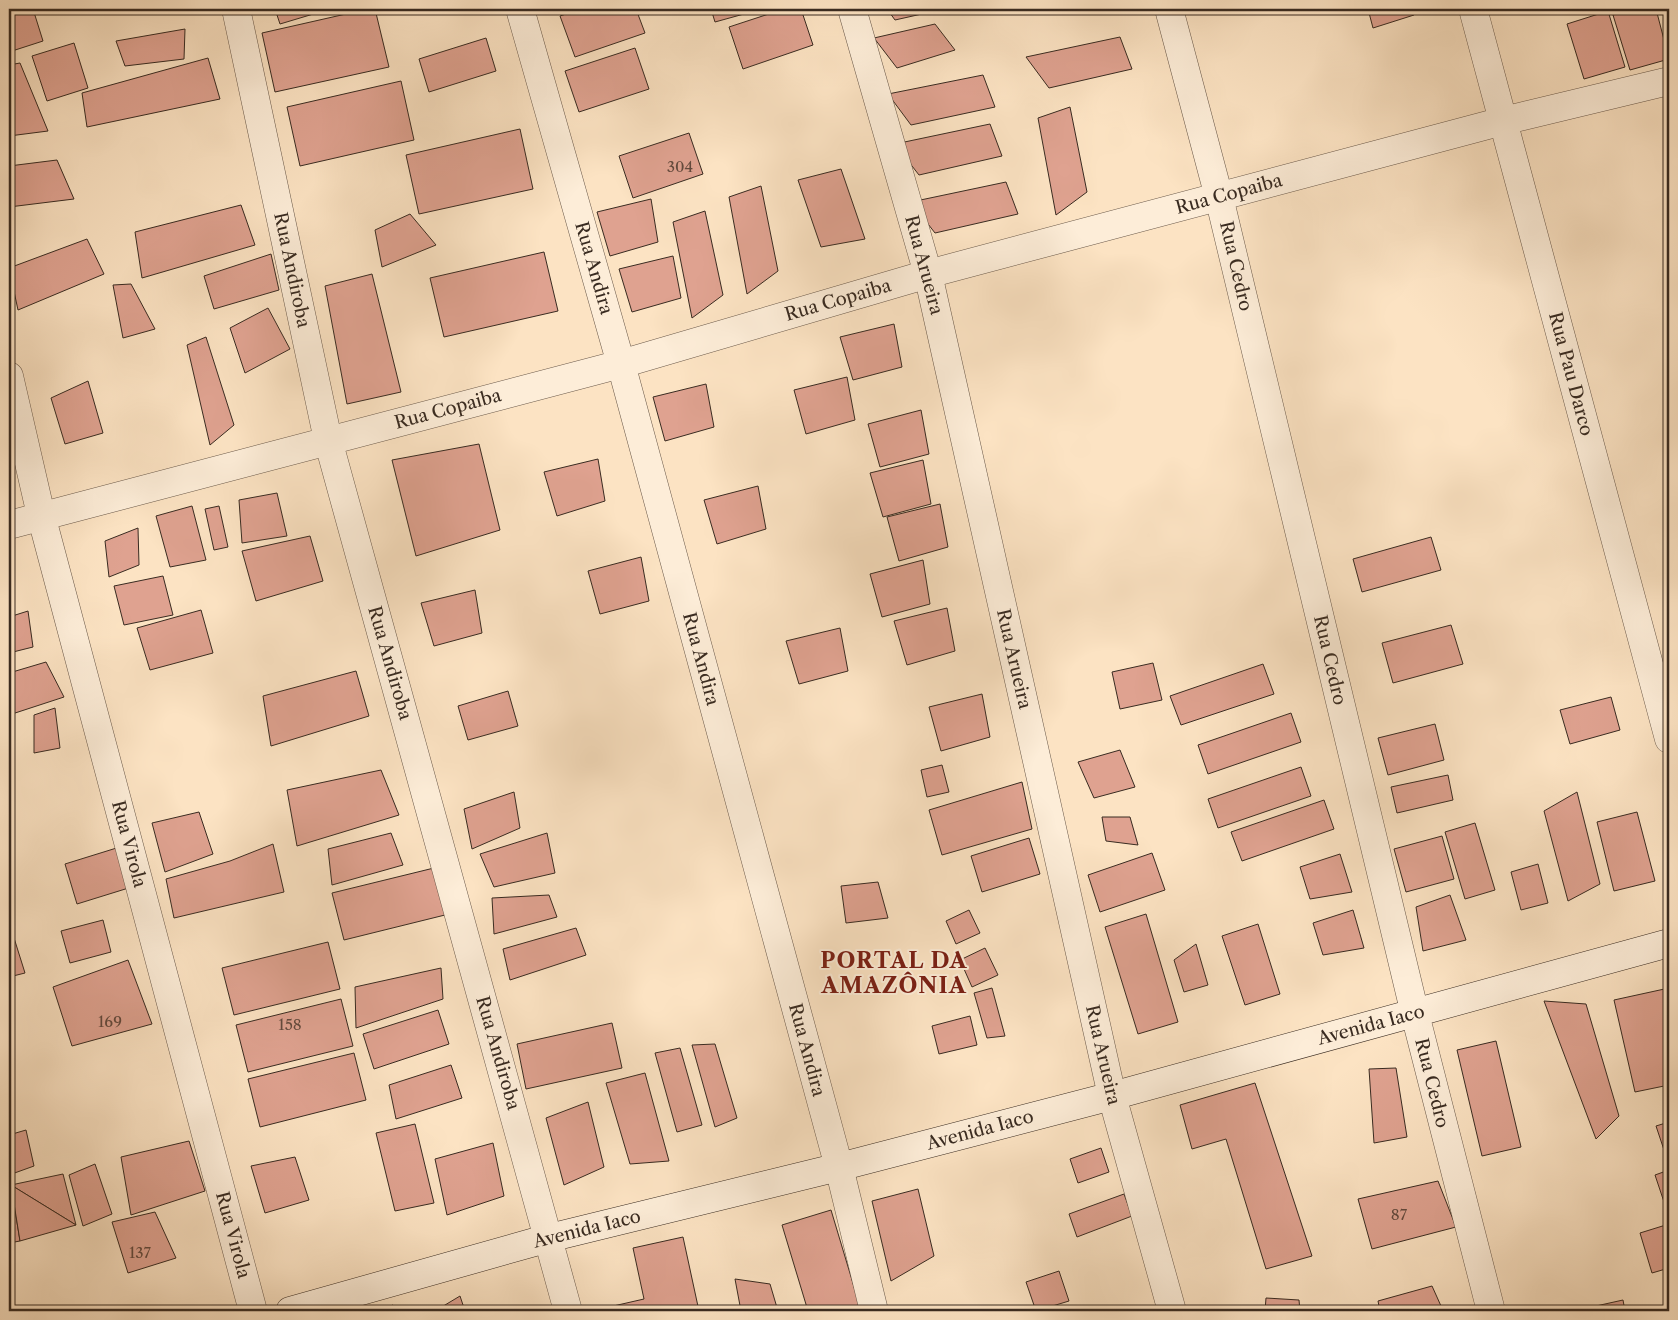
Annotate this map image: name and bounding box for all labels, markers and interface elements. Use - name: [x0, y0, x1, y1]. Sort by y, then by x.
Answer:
- house number: 304: [667, 157, 693, 176]
- street label: Rua Copaiba: [1173, 169, 1285, 219]
- street label: Rua Andiroba: [269, 210, 315, 330]
- street label: Rua Arueira: [900, 213, 948, 318]
- street label: Rua Andira: [570, 219, 618, 317]
- street label: Rua Cedro: [1215, 219, 1257, 313]
- street label: Rua Copaiba: [782, 274, 894, 326]
- street label: Rua Pau Darco: [1544, 310, 1598, 438]
- street label: Rua Copaiba: [392, 384, 504, 434]
- street label: Rua Andiroba: [363, 604, 417, 723]
- street label: Rua Arueira: [992, 607, 1036, 712]
- street label: Rua Andira: [678, 610, 724, 709]
- street label: Rua Cedro: [1309, 613, 1351, 707]
- street label: Rua Virola: [107, 798, 151, 890]
- district label: PORTAL DA AMAZÔNIA: [820, 947, 968, 999]
- street label: Rua Andiroba: [471, 994, 525, 1113]
- street label: Avenida Iaco: [1314, 1000, 1427, 1050]
- street label: Rua Andira: [784, 1001, 830, 1100]
- street label: Rua Arueira: [1081, 1003, 1125, 1108]
- house number: 169: [98, 1012, 122, 1031]
- house number: 158: [278, 1015, 302, 1034]
- street label: Rua Cedro: [1410, 1036, 1454, 1130]
- street label: Avenida Iaco: [923, 1105, 1036, 1155]
- street label: Rua Virola: [211, 1189, 255, 1281]
- street label: Avenida Iaco: [530, 1205, 643, 1253]
- house number: 87: [1391, 1205, 1408, 1224]
- house number: 137: [129, 1243, 152, 1262]

